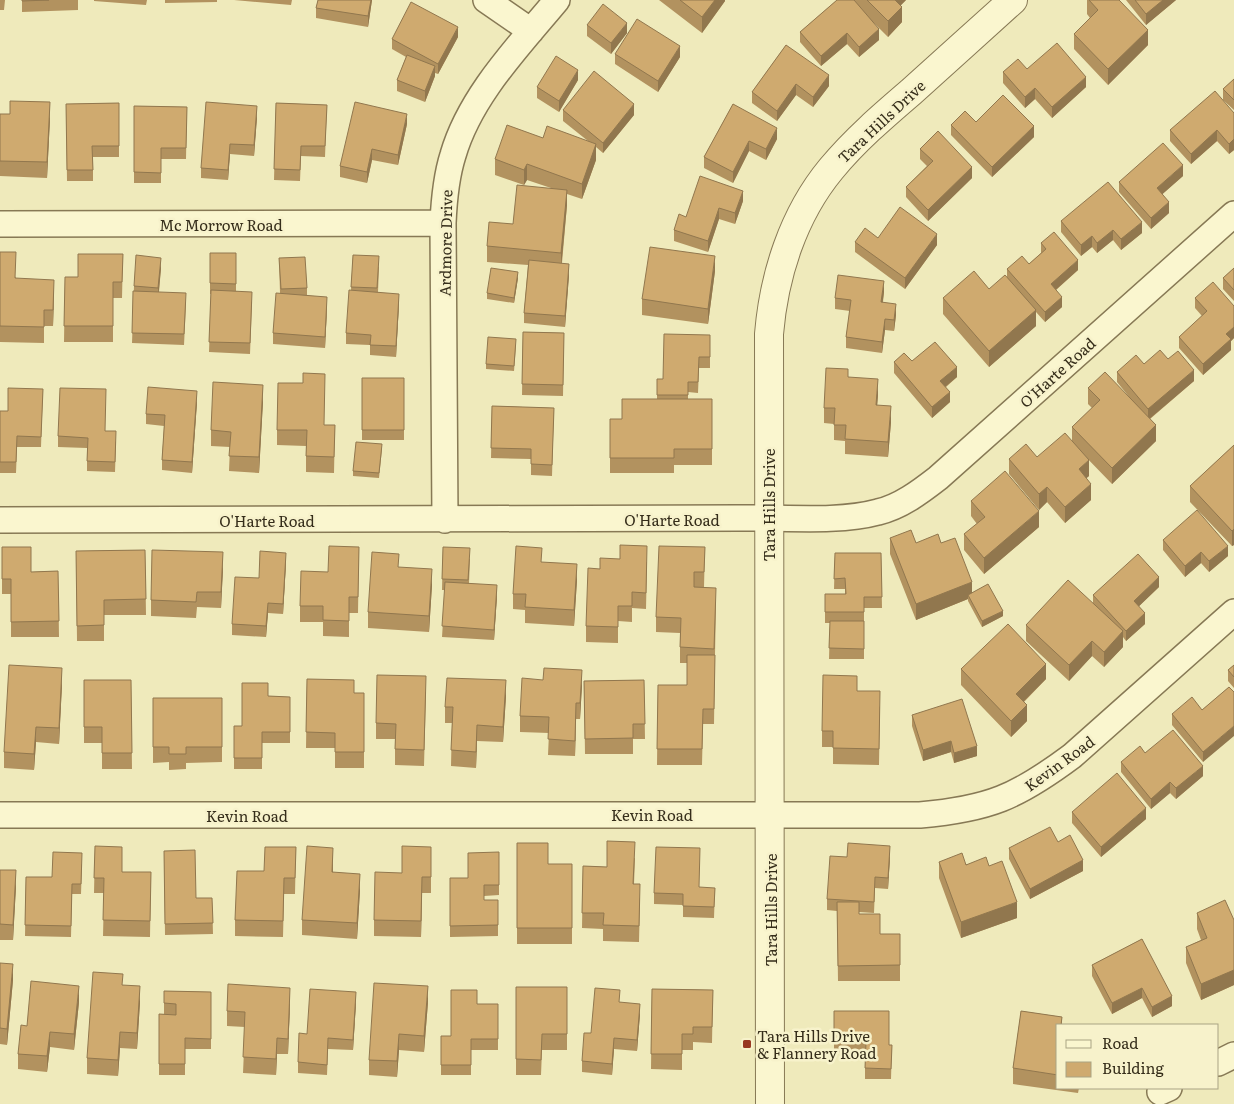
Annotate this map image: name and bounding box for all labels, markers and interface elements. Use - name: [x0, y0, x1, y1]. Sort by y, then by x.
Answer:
- street label: Tara Hills Drive: [832, 74, 930, 168]
- street label: Ardmore Drive: [433, 189, 457, 297]
- street label: Mc Morrow Road: [159, 213, 283, 236]
- street label: O'Harte Road: [1014, 332, 1100, 412]
- street label: Tara Hills Drive: [757, 448, 780, 561]
- street label: O'Harte Road: [624, 508, 720, 531]
- street label: O'Harte Road: [219, 509, 315, 532]
- street label: Kevin Road: [1019, 730, 1099, 796]
- street label: Kevin Road: [611, 803, 693, 826]
- street label: Kevin Road: [206, 804, 288, 827]
- street label: Tara Hills Drive: [759, 853, 782, 966]
- place label: Tara Hills Drive & Flannery Road: [757, 1024, 876, 1064]
- legend: [1056, 1024, 1219, 1089]
- text: Road: [1102, 1031, 1138, 1054]
- marker: Tara Hills Drive & Flannery Road: [741, 1038, 753, 1050]
- text: Building: [1102, 1056, 1164, 1079]

